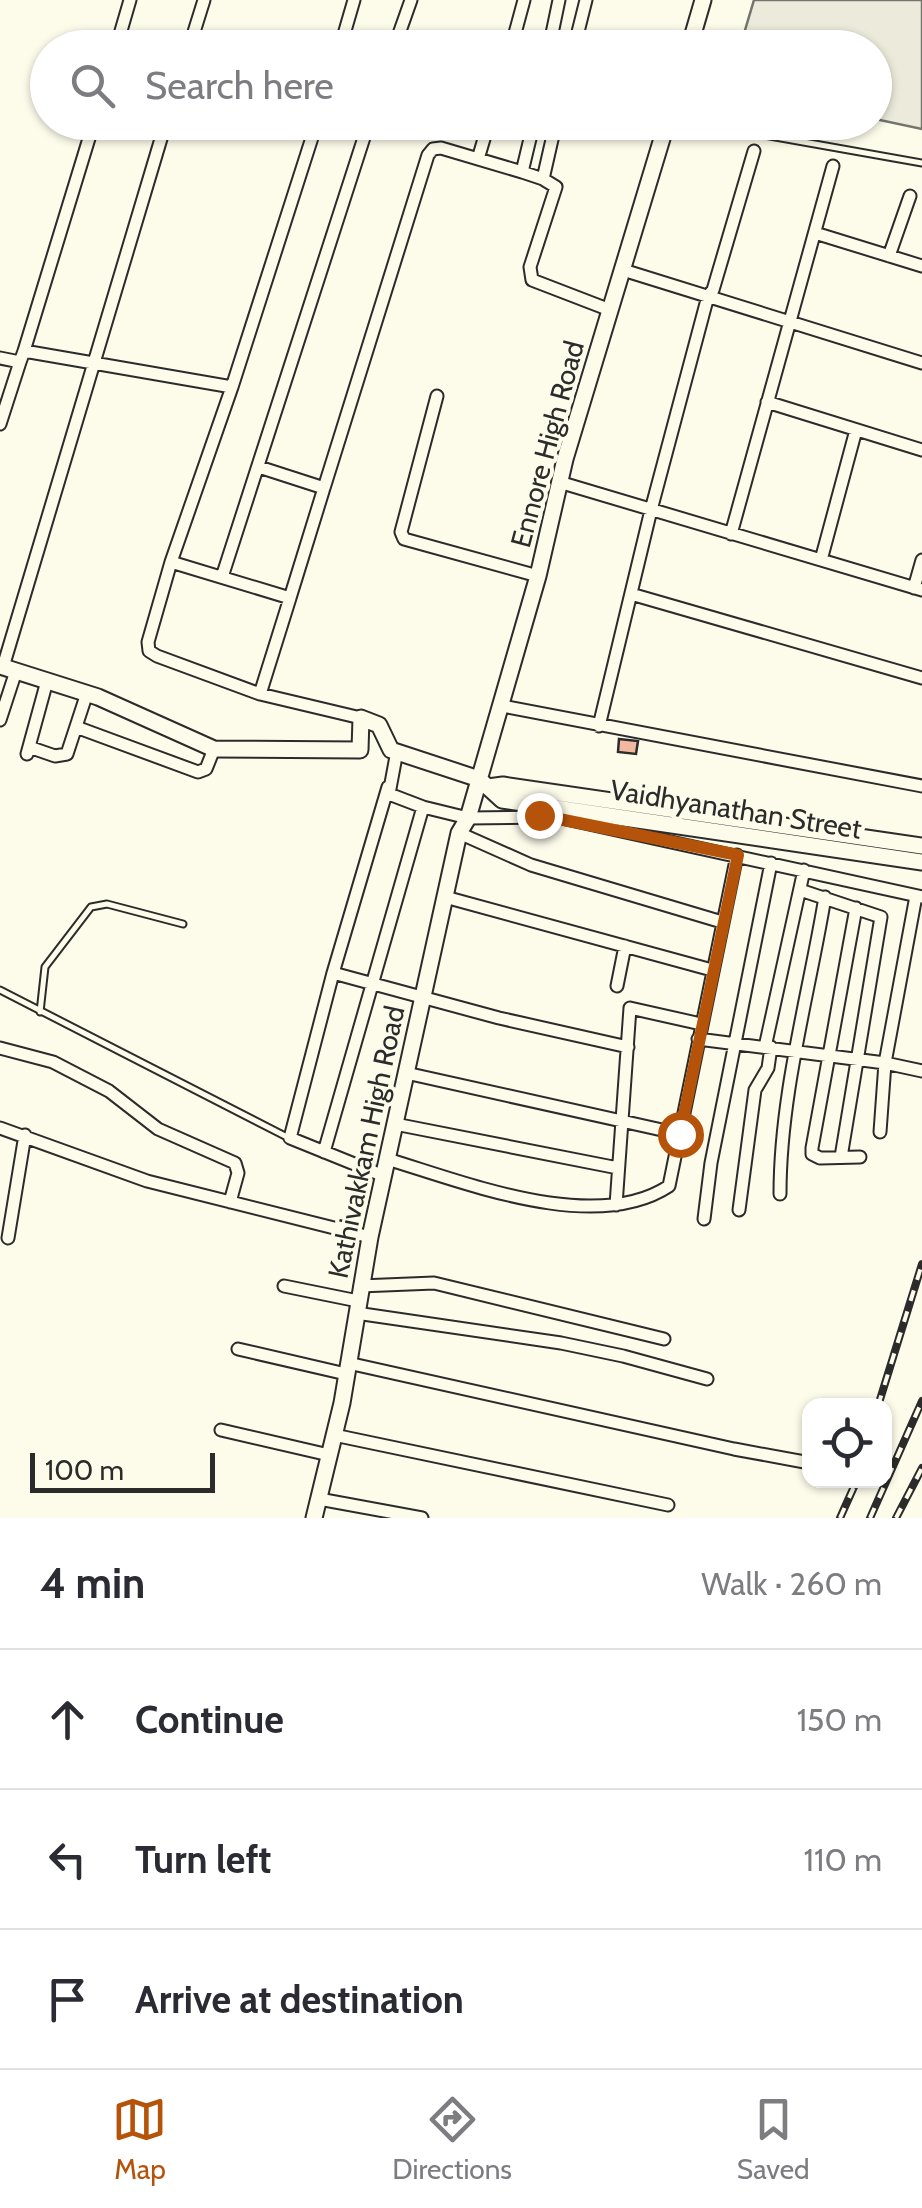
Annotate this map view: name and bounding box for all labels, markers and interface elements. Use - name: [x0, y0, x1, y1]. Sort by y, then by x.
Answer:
- search box: [30, 30, 892, 140]
- icon: search: [65, 58, 120, 113]
- text: Search here: [145, 62, 334, 109]
- street label: Ennore High Road: [503, 337, 591, 551]
- street label: Vaidhyanathan Street: [608, 772, 864, 846]
- route end: [517, 793, 563, 839]
- street label: Kathivakkam High Road: [321, 1003, 411, 1281]
- route start: [658, 1112, 704, 1158]
- map controls: [802, 1398, 892, 1488]
- button: locate: [802, 1398, 892, 1488]
- scale bar: [30, 1448, 215, 1492]
- text: 100 m: [45, 1453, 124, 1487]
- text: 4 min: [40, 1557, 145, 1609]
- text: Walk · 260 m: [701, 1564, 882, 1603]
- icon: ahead: [40, 1692, 95, 1747]
- text: Continue: [135, 1696, 284, 1743]
- text: 150 m: [797, 1700, 882, 1739]
- icon: left: [40, 1832, 95, 1887]
- text: Turn left: [135, 1836, 271, 1883]
- text: 110 m: [804, 1840, 882, 1879]
- icon: arrive: [40, 1972, 95, 2027]
- text: Arrive at destination: [135, 1976, 464, 2023]
- tab: Map: [112, 2092, 167, 2186]
- tab: Directions: [392, 2092, 512, 2186]
- tab: Saved: [737, 2092, 810, 2186]

